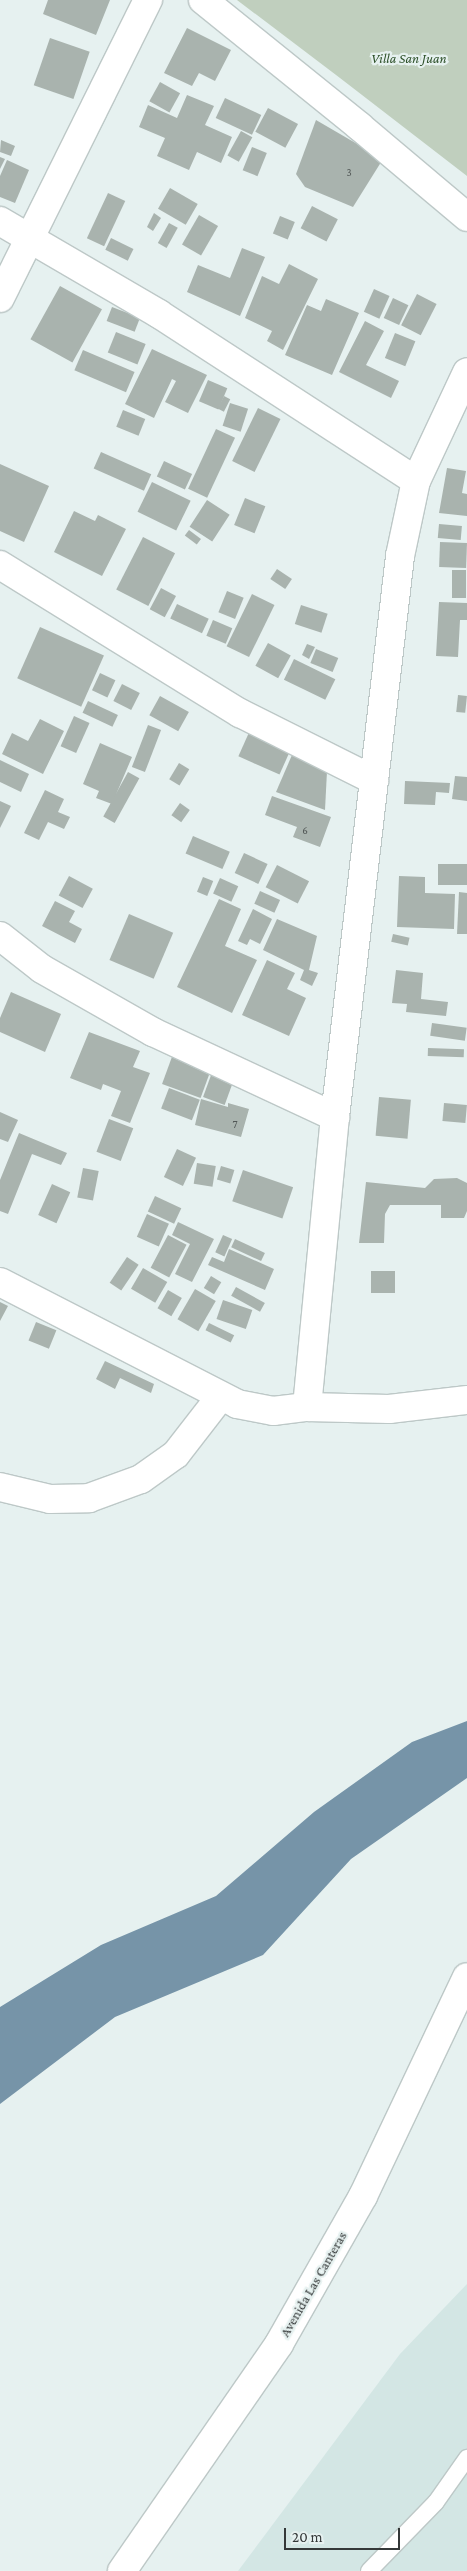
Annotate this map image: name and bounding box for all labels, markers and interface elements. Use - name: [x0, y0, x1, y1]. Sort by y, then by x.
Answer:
- park label: Villa San Juan: [371, 50, 447, 66]
- house number: 3: [346, 165, 352, 179]
- house number: 6: [302, 823, 308, 837]
- house number: 7: [232, 1117, 238, 1131]
- street label: Avenida Las Canteras: [276, 2228, 350, 2340]
- scale bar: [287, 2518, 403, 2550]
- text: 20 m: [292, 2529, 323, 2545]

